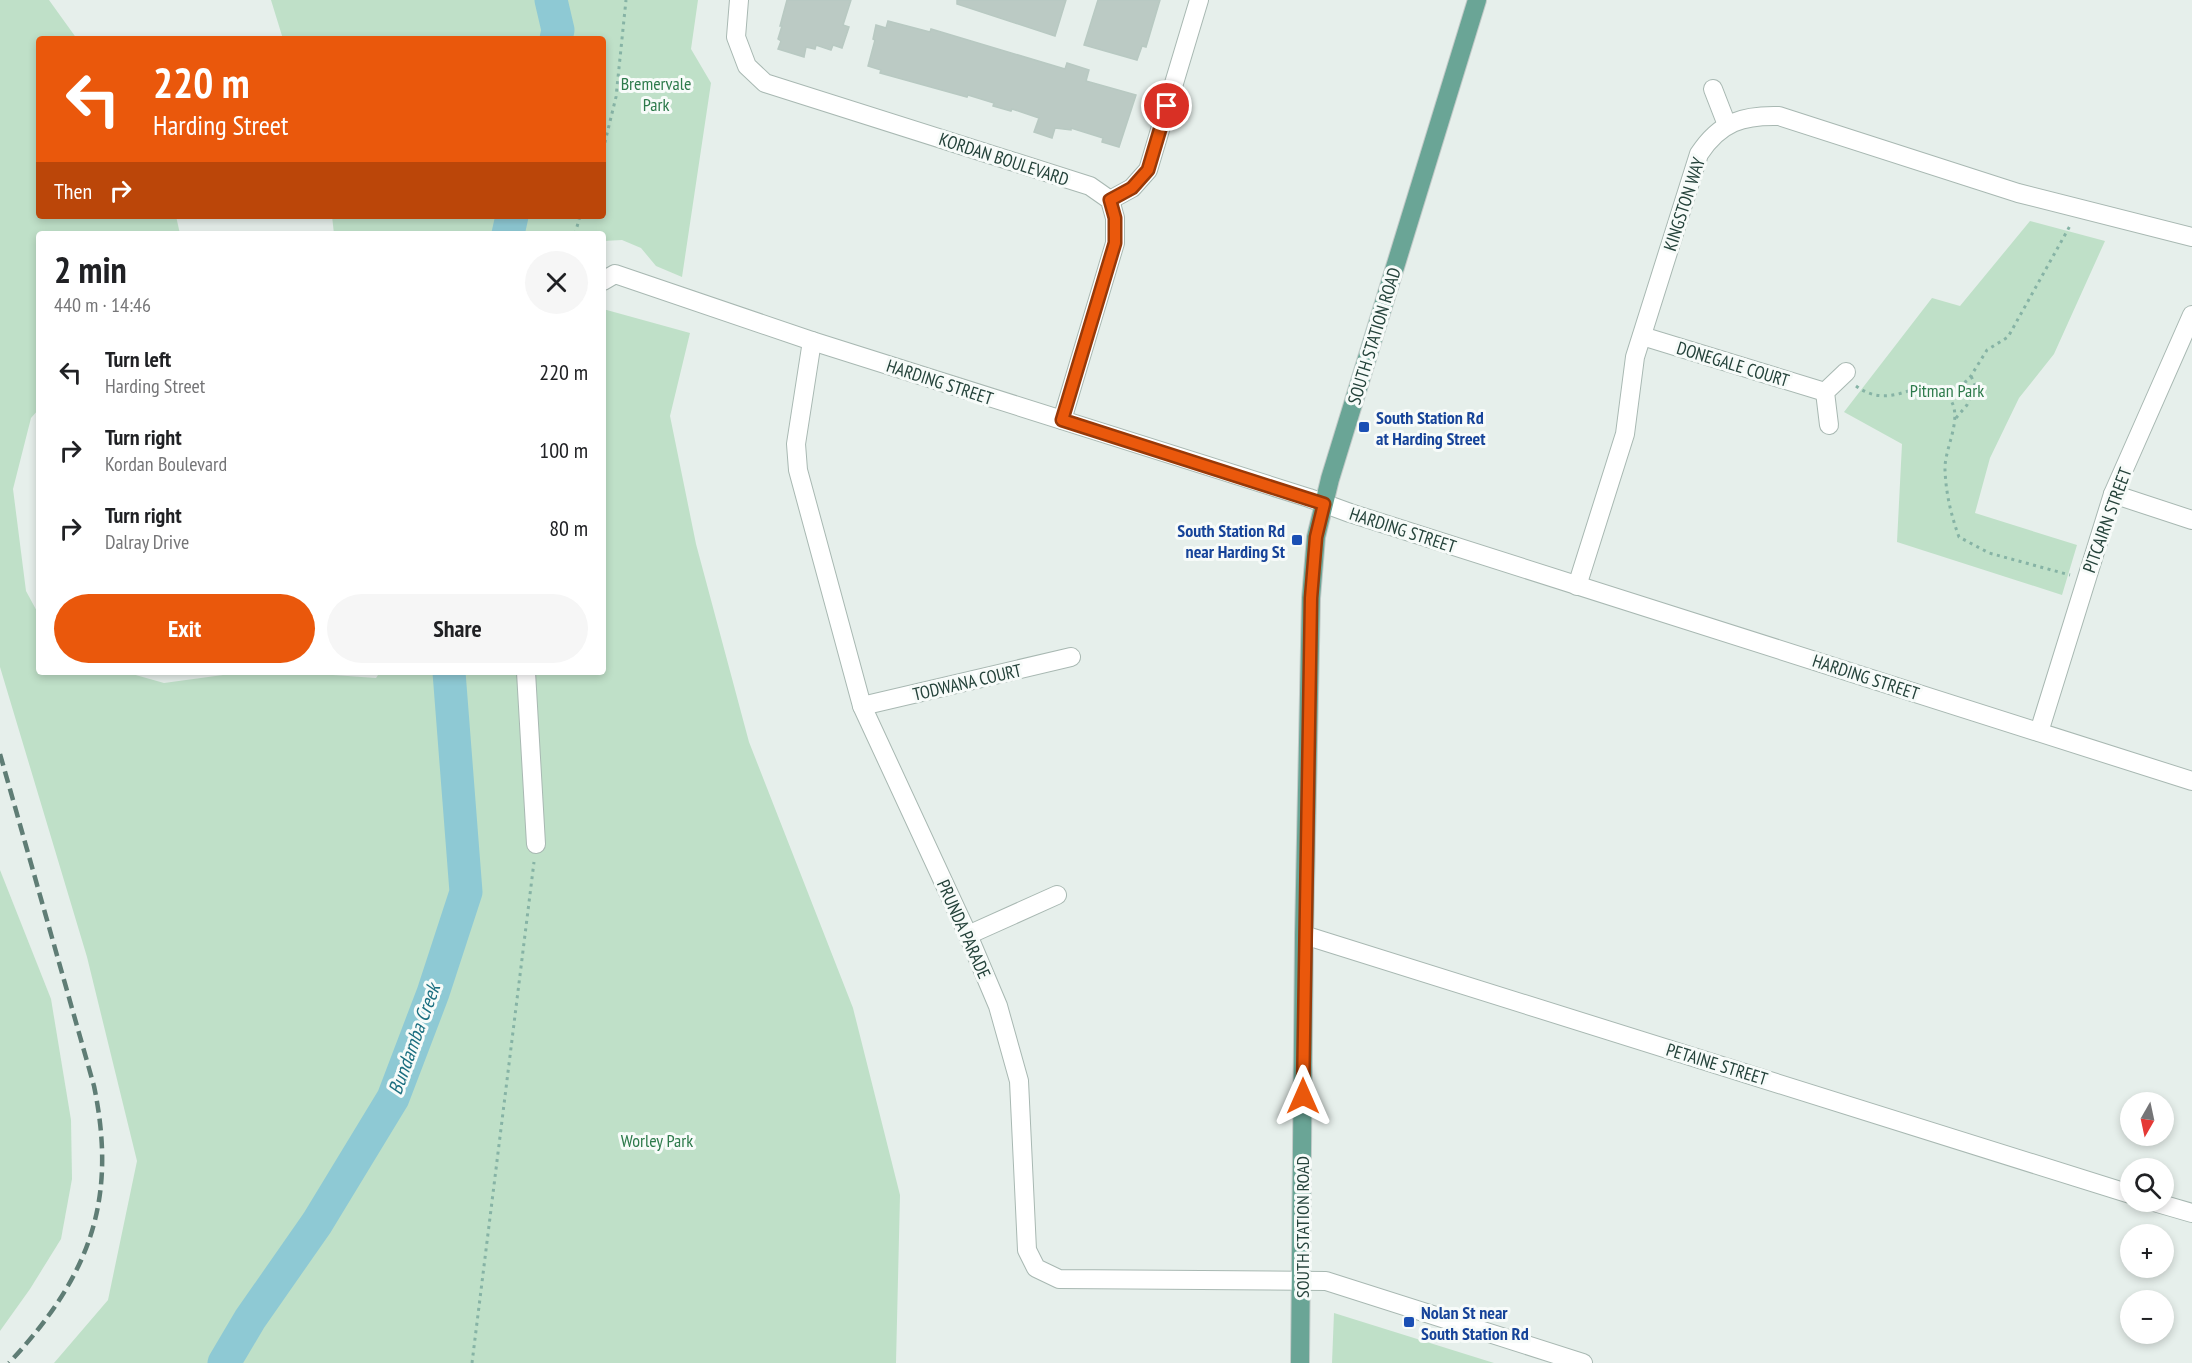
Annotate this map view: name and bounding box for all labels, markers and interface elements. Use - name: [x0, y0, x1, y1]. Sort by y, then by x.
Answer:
- text: 220 m: [153, 55, 250, 110]
- icon: left: [54, 60, 132, 138]
- park label: Bremervale Park: [621, 72, 691, 116]
- pin: [1141, 80, 1192, 131]
- icon: arrive: [1150, 89, 1183, 122]
- text: Harding Street: [153, 108, 288, 142]
- street label: KORDAN BOULEVARD: [936, 127, 1072, 191]
- street label: KINGSTON WAY: [1658, 154, 1710, 254]
- icon: right: [104, 174, 137, 207]
- text: Then: [54, 177, 92, 205]
- text: 2 min: [54, 246, 127, 293]
- button: close: [525, 251, 588, 314]
- street label: SOUTH STATION ROAD: [1342, 265, 1406, 407]
- text: 440 m · 14:46: [54, 292, 151, 318]
- street label: DONEGALE COURT: [1674, 336, 1792, 392]
- text: Turn left: [105, 345, 171, 373]
- street label: HARDING STREET: [884, 354, 996, 410]
- icon: left: [54, 356, 87, 389]
- text: 220 m: [539, 358, 588, 386]
- text: Harding Street: [105, 373, 205, 399]
- park label: Pitman Park: [1910, 379, 1984, 402]
- place label: South Station Rd at Harding Street: [1376, 406, 1486, 450]
- marker: South Station Rd at Harding Street: [1357, 420, 1371, 434]
- text: Turn right: [105, 423, 182, 451]
- icon: right: [54, 434, 87, 467]
- text: 100 m: [539, 436, 588, 464]
- text: Kordan Boulevard: [105, 451, 227, 477]
- street label: PITCAIRN STREET: [2077, 464, 2137, 576]
- text: Turn right: [105, 501, 182, 529]
- street label: HARDING STREET: [1347, 502, 1459, 558]
- icon: right: [54, 512, 87, 545]
- text: 80 m: [549, 514, 588, 542]
- place label: South Station Rd near Harding St: [1177, 519, 1286, 563]
- text: Dalray Drive: [105, 529, 189, 555]
- marker: South Station Rd near Harding St: [1290, 533, 1304, 547]
- button: Exit: [54, 594, 315, 663]
- button: Share: [327, 594, 588, 663]
- street label: HARDING STREET: [1810, 649, 1922, 705]
- street label: TODWANA COURT: [910, 658, 1024, 706]
- street label: PRUNDA PARADE: [932, 876, 996, 982]
- water label: Bundamba Creek: [382, 978, 447, 1098]
- street label: PETAINE STREET: [1664, 1038, 1770, 1090]
- position arrow: [1271, 1064, 1335, 1128]
- north arrow: [2120, 1092, 2174, 1146]
- map controls: [2120, 1092, 2174, 1344]
- park label: Worley Park: [621, 1129, 693, 1152]
- street label: SOUTH STATION ROAD: [1291, 1156, 1314, 1298]
- button: search: [2120, 1158, 2174, 1212]
- button: +: [2120, 1224, 2174, 1278]
- button: −: [2120, 1290, 2174, 1344]
- place label: Nolan St near South Station Rd: [1421, 1301, 1529, 1345]
- marker: Nolan St near South Station Rd: [1402, 1315, 1416, 1329]

